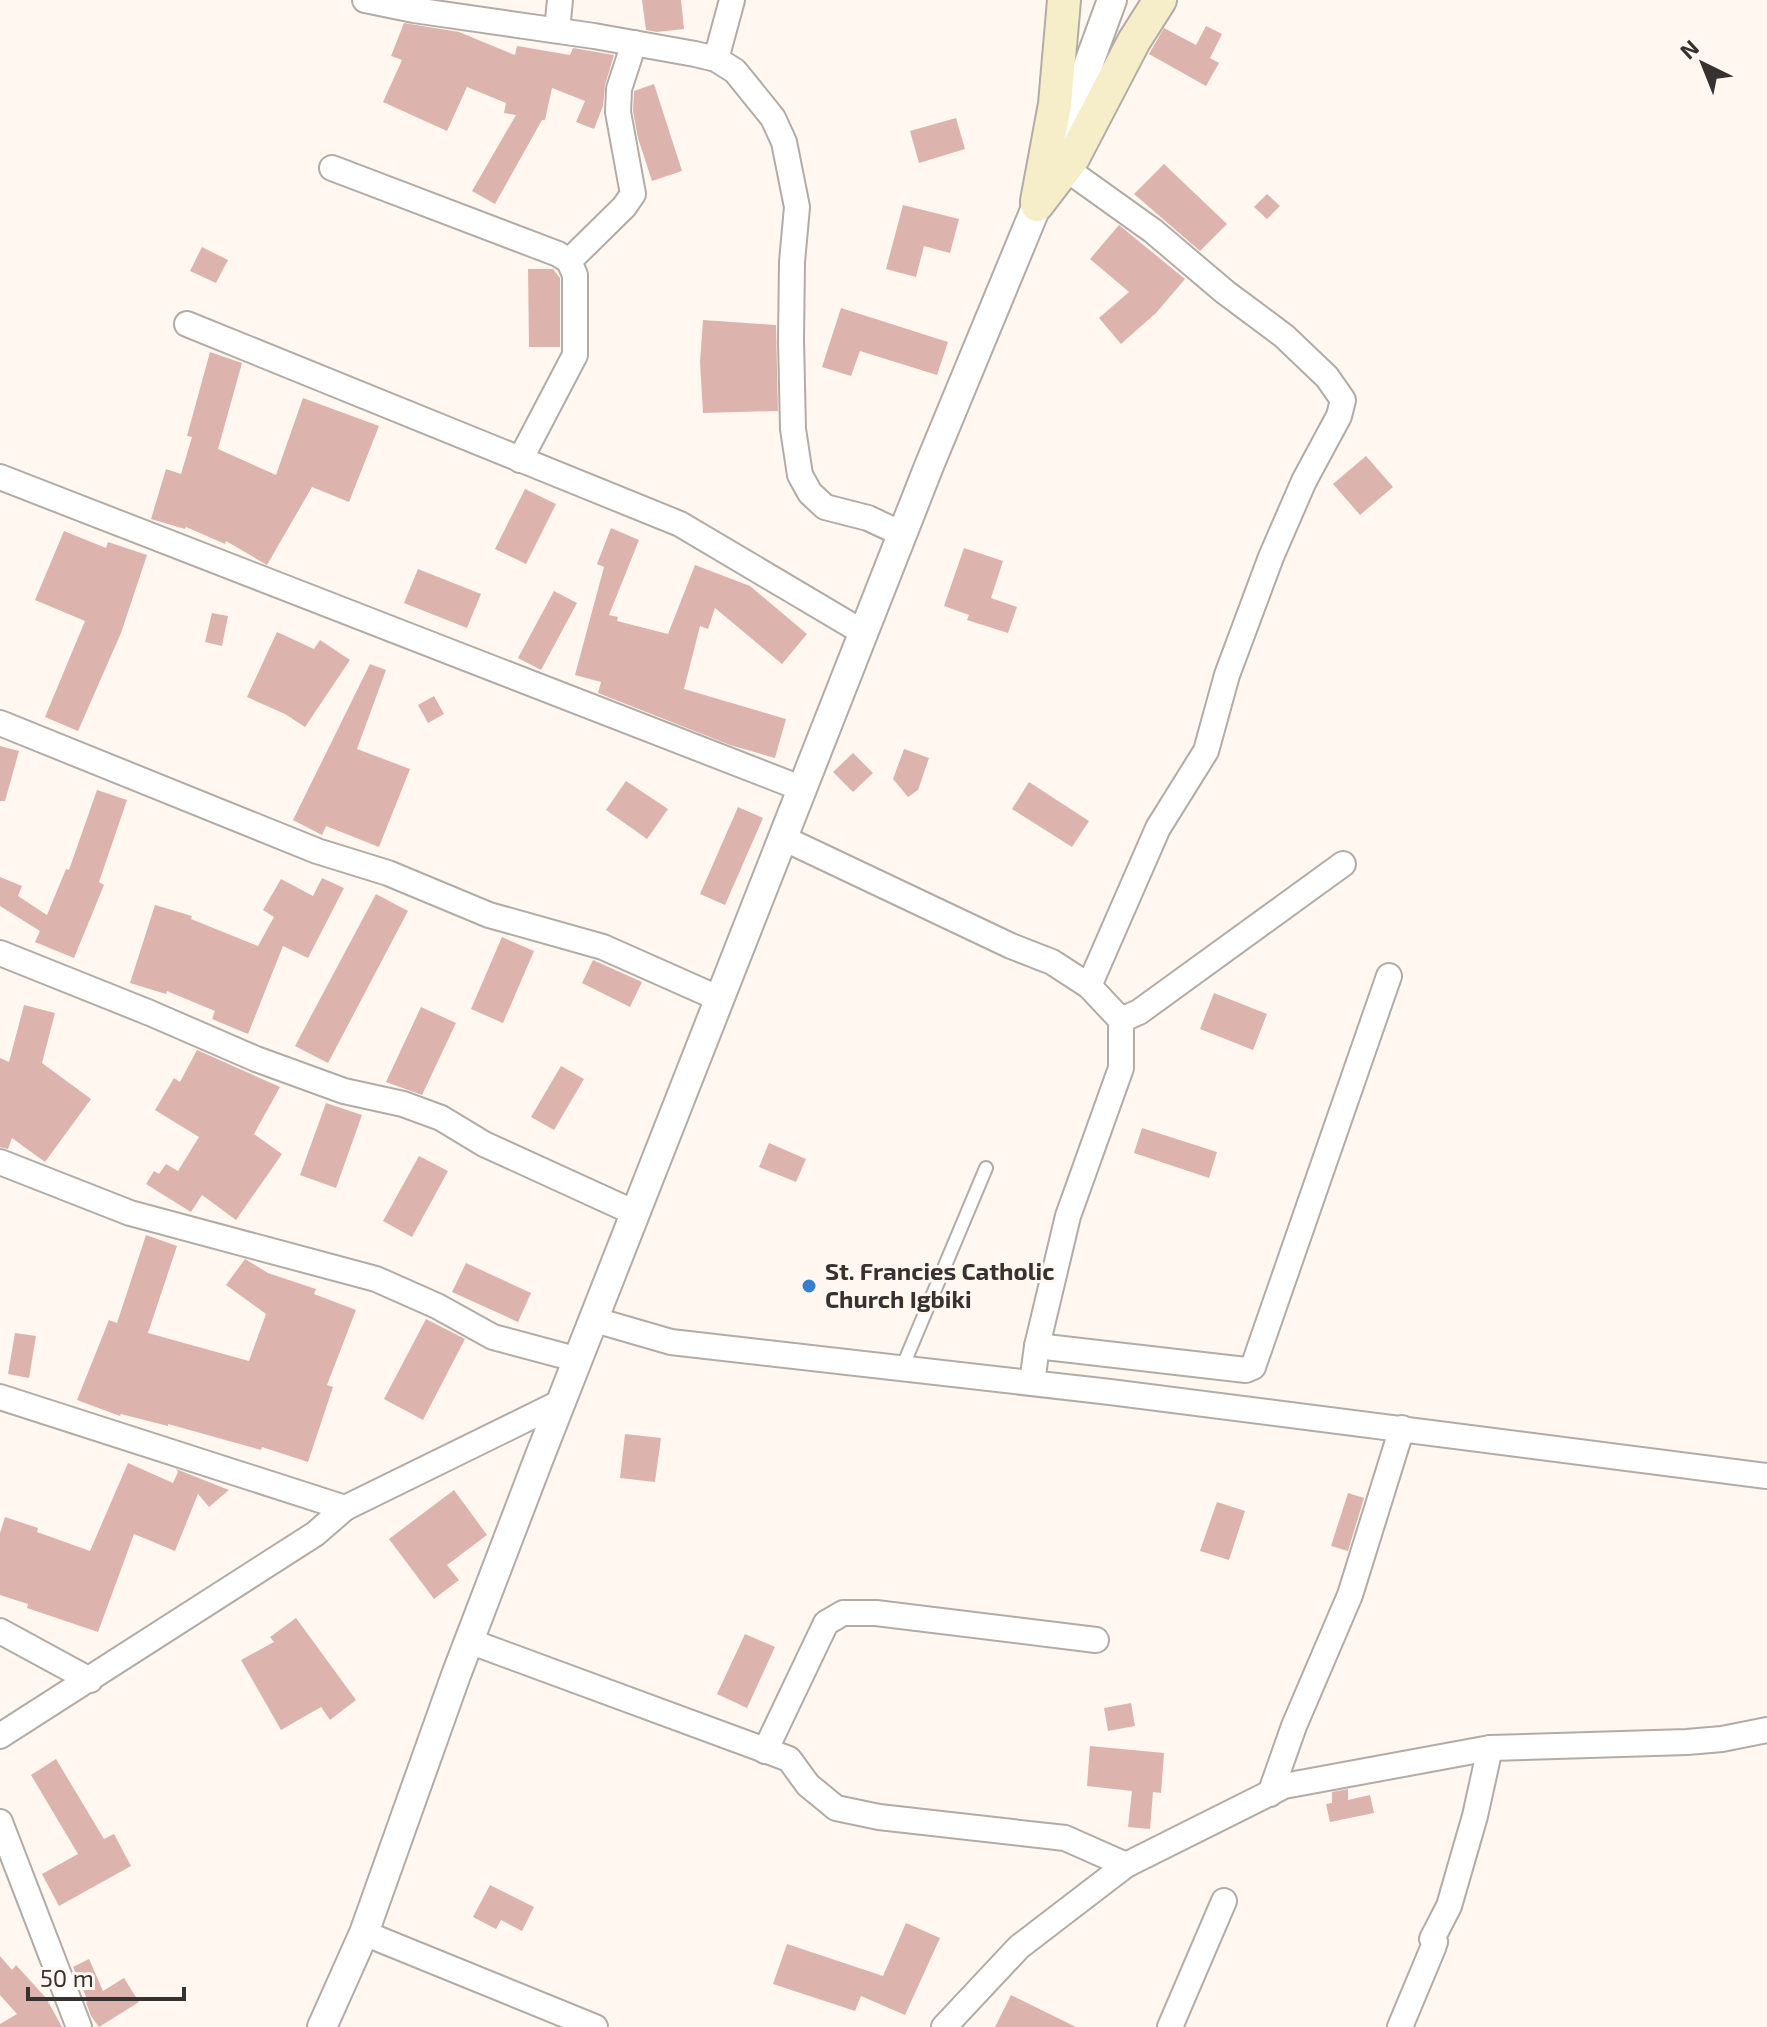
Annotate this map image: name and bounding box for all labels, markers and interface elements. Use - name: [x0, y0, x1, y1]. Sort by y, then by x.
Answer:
- north arrow: [1663, 24, 1743, 104]
- text: N: [1674, 34, 1703, 64]
- place label: St. Francies Catholic Church Igbiki: [825, 1256, 1054, 1313]
- marker: St. Francies Catholic Church Igbiki: [800, 1277, 818, 1295]
- scale bar: [28, 1951, 184, 2001]
- text: 50 m: [40, 1963, 94, 1992]

